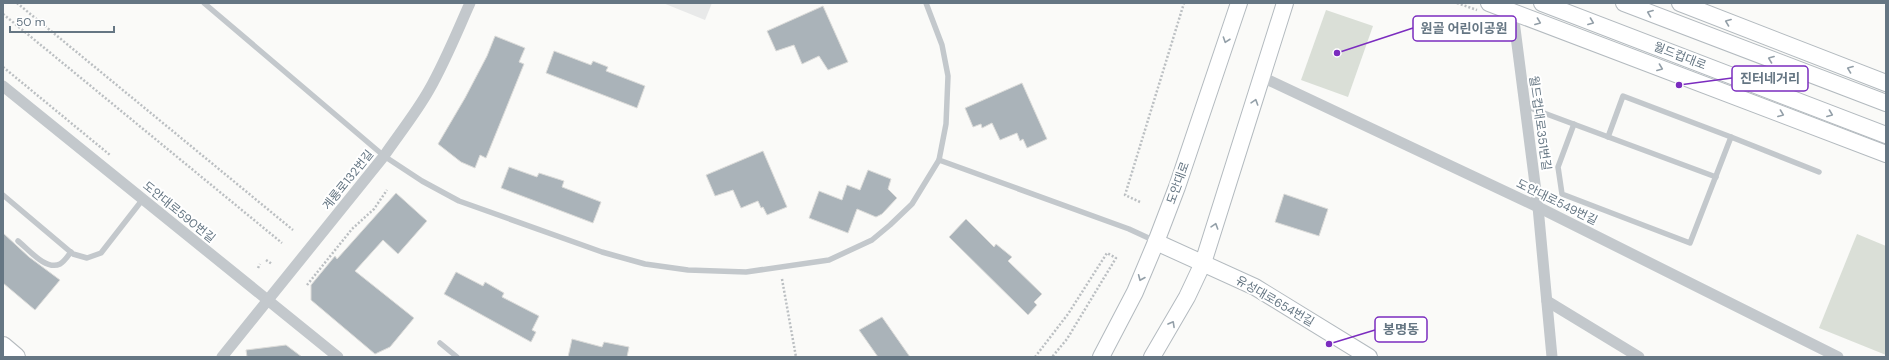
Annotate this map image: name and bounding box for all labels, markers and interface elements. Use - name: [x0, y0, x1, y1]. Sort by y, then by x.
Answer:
- scale bar: [10, 8, 114, 34]
- one-way arrow: [1646, 9, 1653, 17]
- text: 50 m: [16, 14, 45, 30]
- callout: 원골 어린이공원: [1413, 16, 1516, 41]
- one-way arrow: [1587, 17, 1594, 25]
- one-way arrow: [1535, 18, 1542, 26]
- one-way arrow: [1725, 18, 1732, 26]
- text: 원골 어린이공원: [1421, 20, 1507, 37]
- one-way arrow: [1223, 36, 1231, 43]
- street label: 월드컵대로: [1651, 39, 1709, 73]
- one-way arrow: [1768, 56, 1775, 64]
- one-way arrow: [1656, 64, 1663, 72]
- one-way arrow: [1846, 65, 1853, 73]
- callout: 진터네거리: [1732, 66, 1808, 91]
- text: 진터네거리: [1740, 70, 1800, 87]
- street label: 월드컵대로351번길: [1525, 75, 1555, 171]
- one-way arrow: [1250, 98, 1258, 105]
- one-way arrow: [1827, 109, 1834, 117]
- one-way arrow: [1778, 110, 1785, 118]
- street label: 계룡로132번길: [319, 147, 377, 213]
- street label: 도안대로: [1163, 160, 1193, 206]
- street label: 도안대로549번길: [1514, 175, 1600, 229]
- street label: 도안대로590번길: [139, 178, 219, 246]
- one-way arrow: [1210, 222, 1219, 229]
- street label: 유성대로654번길: [1233, 272, 1317, 330]
- one-way arrow: [1138, 273, 1146, 281]
- callout: 봉명동: [1375, 317, 1427, 342]
- one-way arrow: [1168, 321, 1175, 328]
- text: 봉명동: [1383, 321, 1419, 338]

